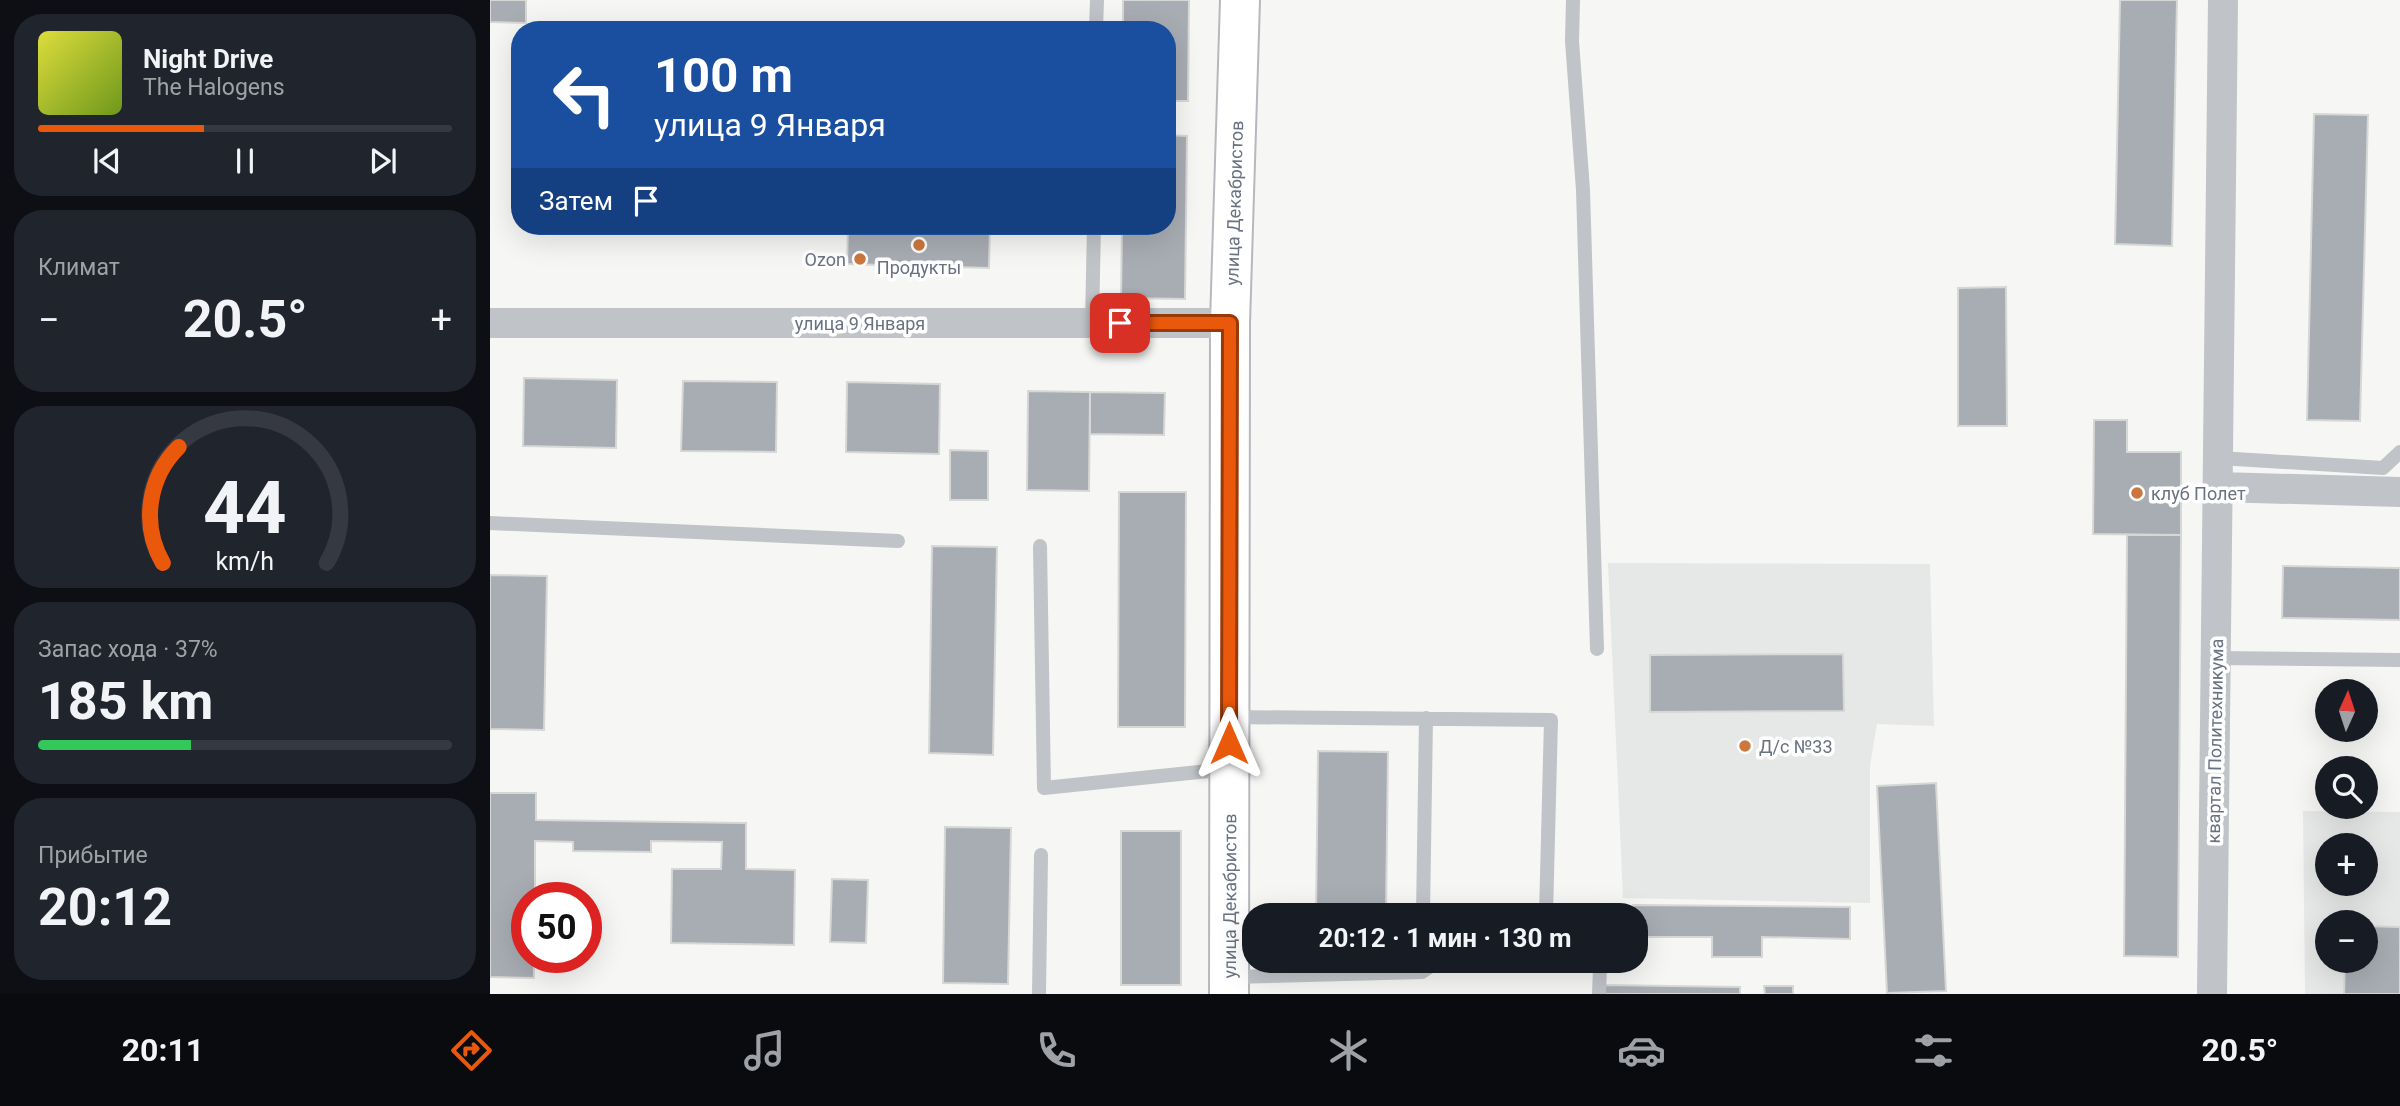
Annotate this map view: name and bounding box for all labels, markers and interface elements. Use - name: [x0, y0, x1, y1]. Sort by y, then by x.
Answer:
- text: Night Drive: [143, 44, 273, 74]
- text: 100 m: [654, 47, 793, 104]
- icon: left: [539, 49, 630, 140]
- text: The Halogens: [143, 74, 285, 101]
- text: улица 9 Января: [654, 106, 886, 144]
- street label: улица Декабристов: [1221, 120, 1247, 286]
- icon: previous: [88, 142, 126, 180]
- icon: pause: [226, 142, 264, 180]
- icon: next: [364, 142, 402, 180]
- icon: arrive: [627, 182, 665, 220]
- text: Затем: [539, 186, 613, 216]
- marker: Продукты: [911, 237, 927, 253]
- place label: Ozon: [805, 249, 846, 270]
- marker: Ozon: [852, 251, 868, 267]
- text: Климат: [38, 254, 120, 281]
- place label: Продукты: [877, 257, 961, 278]
- text: 20.5°: [183, 289, 308, 350]
- pin: [1090, 293, 1150, 353]
- text: −: [38, 298, 60, 342]
- text: +: [430, 298, 452, 342]
- icon: arrive: [1101, 304, 1139, 342]
- street label: улица 9 Января: [795, 313, 925, 334]
- text: 44: [203, 465, 287, 551]
- place label: клуб Полет: [2151, 483, 2246, 504]
- marker: клуб Полет: [2129, 485, 2145, 501]
- text: km/h: [216, 547, 274, 576]
- text: Запас хода · 37%: [38, 636, 218, 663]
- street label: квартал Политехникума: [2203, 638, 2227, 844]
- text: 185 km: [38, 671, 213, 732]
- north arrow: [2315, 679, 2378, 742]
- map controls: [2315, 679, 2378, 973]
- position arrow: [1192, 706, 1266, 780]
- place label: Д/с №33: [1759, 736, 1833, 757]
- marker: Д/с №33: [1737, 738, 1753, 754]
- button: search: [2315, 756, 2378, 819]
- street label: улица Декабристов: [1219, 813, 1240, 979]
- button: +: [2315, 833, 2378, 896]
- text: Прибытие: [38, 842, 148, 869]
- text: 20:12: [38, 877, 172, 938]
- speed limit sign: 50: [511, 882, 602, 973]
- button: −: [2315, 910, 2378, 973]
- text: 20:12 · 1 мин · 130 m: [1319, 923, 1571, 953]
- icon: directions: [447, 1026, 496, 1075]
- icon: music: [740, 1026, 789, 1075]
- icon: phone: [1032, 1026, 1081, 1075]
- icon: climate: [1324, 1026, 1373, 1075]
- icon: car: [1617, 1026, 1666, 1075]
- icon: filters: [1909, 1026, 1958, 1075]
- text: 20:11: [122, 1031, 204, 1069]
- text: 20.5°: [2201, 1031, 2278, 1069]

